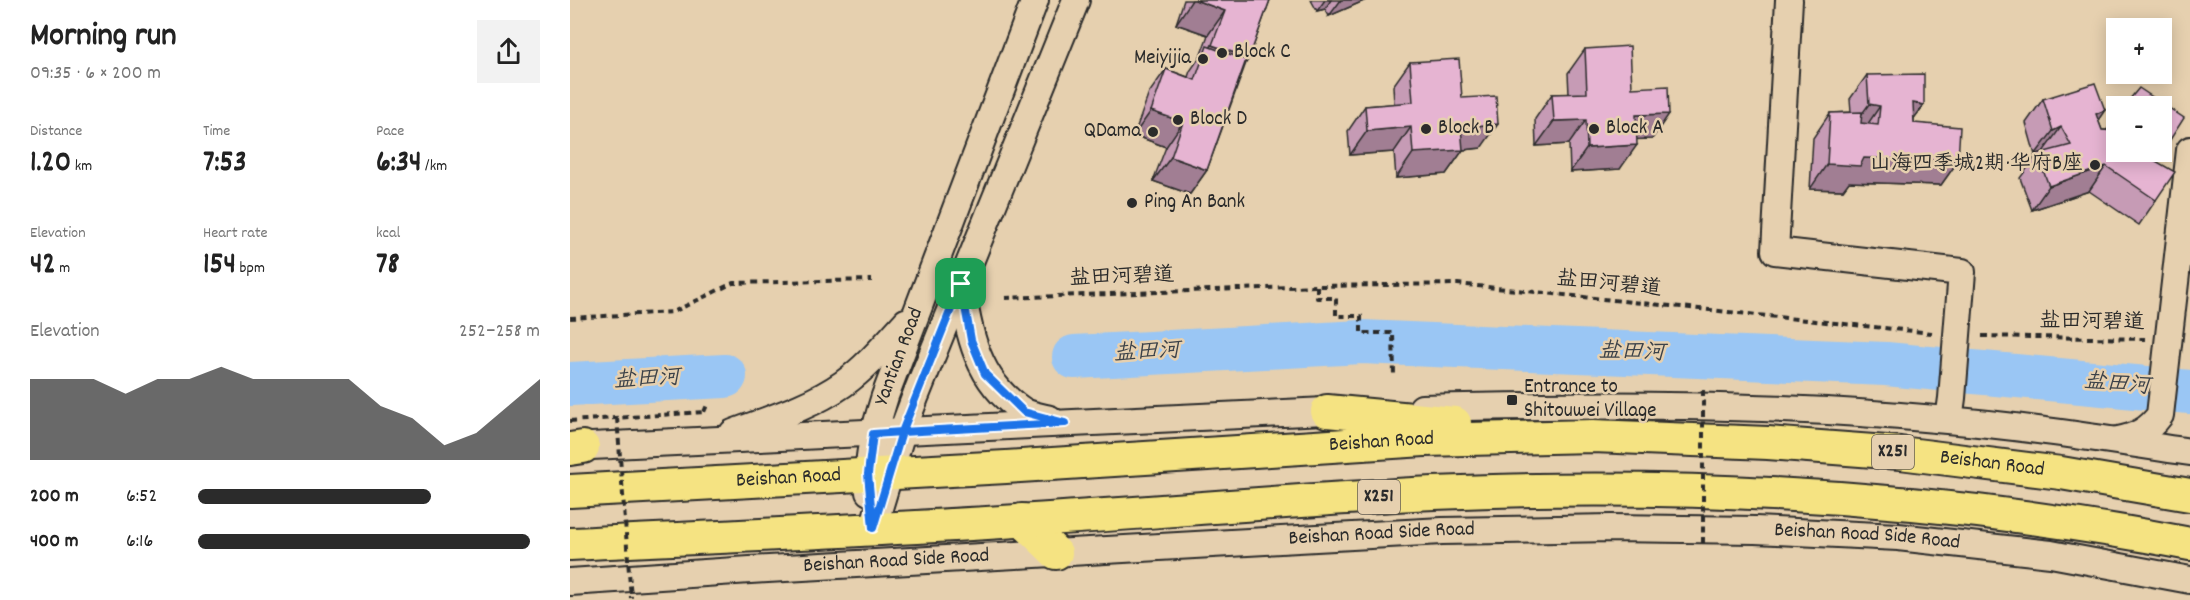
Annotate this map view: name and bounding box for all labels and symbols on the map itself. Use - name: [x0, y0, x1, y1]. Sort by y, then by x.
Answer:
- place label: Block C: [1234, 38, 1291, 68]
- place label: Meiyijia: [1134, 44, 1192, 74]
- marker: Block C: [1215, 46, 1229, 60]
- marker: Meiyijia: [1196, 52, 1210, 66]
- place label: Block D: [1190, 105, 1247, 135]
- marker: Block D: [1171, 113, 1185, 127]
- place label: Block B: [1438, 114, 1494, 144]
- place label: Block A: [1606, 114, 1664, 144]
- place label: QDama: [1084, 117, 1142, 147]
- marker: Block B: [1419, 122, 1433, 136]
- marker: Block A: [1587, 122, 1601, 136]
- marker: QDama: [1146, 125, 1160, 139]
- place label: 山海四季城2期·华府B座: [1870, 150, 2083, 180]
- marker: 山海四季城2期·华府B座: [2088, 158, 2102, 172]
- place label: Ping An Bank: [1144, 188, 1245, 218]
- marker: Ping An Bank: [1125, 196, 1139, 210]
- pin: [935, 258, 986, 309]
- street label: 盐田河碧道: [1069, 261, 1175, 295]
- street label: 盐田河碧道: [1555, 265, 1663, 305]
- street label: Yantian Road: [868, 303, 932, 409]
- street label: 盐田河碧道: [2039, 307, 2145, 339]
- water label: 盐田河: [1113, 336, 1184, 370]
- water label: 盐田河: [1598, 336, 1669, 370]
- water label: 盐田河: [613, 363, 684, 397]
- water label: 盐田河: [2083, 367, 2154, 404]
- place label: Entrance to Shitouwei Village: [1524, 373, 1657, 427]
- marker: Entrance to Shitouwei Village: [1505, 393, 1519, 407]
- street label: Beishan Road: [1328, 425, 1434, 461]
- road number: X251: [1872, 435, 1914, 469]
- street label: Beishan Road: [1938, 443, 2046, 486]
- street label: Beishan Road: [735, 461, 842, 497]
- road number: X251: [1358, 480, 1400, 514]
- street label: Beishan Road Side Road: [1288, 515, 1475, 555]
- street label: Beishan Road Side Road: [1774, 516, 1962, 559]
- street label: Beishan Road Side Road: [802, 542, 990, 582]

